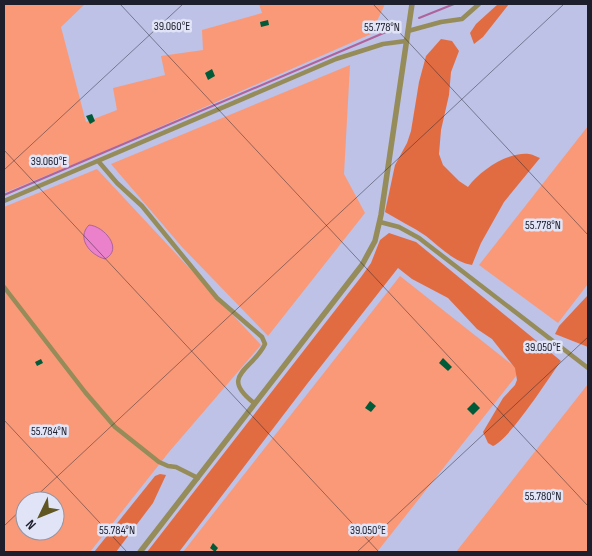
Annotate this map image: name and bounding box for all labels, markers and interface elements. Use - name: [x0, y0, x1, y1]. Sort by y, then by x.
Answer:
- text: 39.060°E: [154, 19, 190, 34]
- text: 55.778°N: [364, 20, 400, 35]
- text: 39.060°E: [31, 154, 67, 169]
- text: 55.778°N: [525, 218, 561, 233]
- text: 39.050°E: [525, 340, 561, 355]
- text: 55.784°N: [31, 424, 67, 439]
- text: 55.780°N: [525, 489, 561, 504]
- north arrow: [15, 491, 65, 541]
- text: N: [22, 516, 40, 533]
- text: 55.784°N: [99, 523, 135, 538]
- text: 39.050°E: [350, 523, 386, 538]

